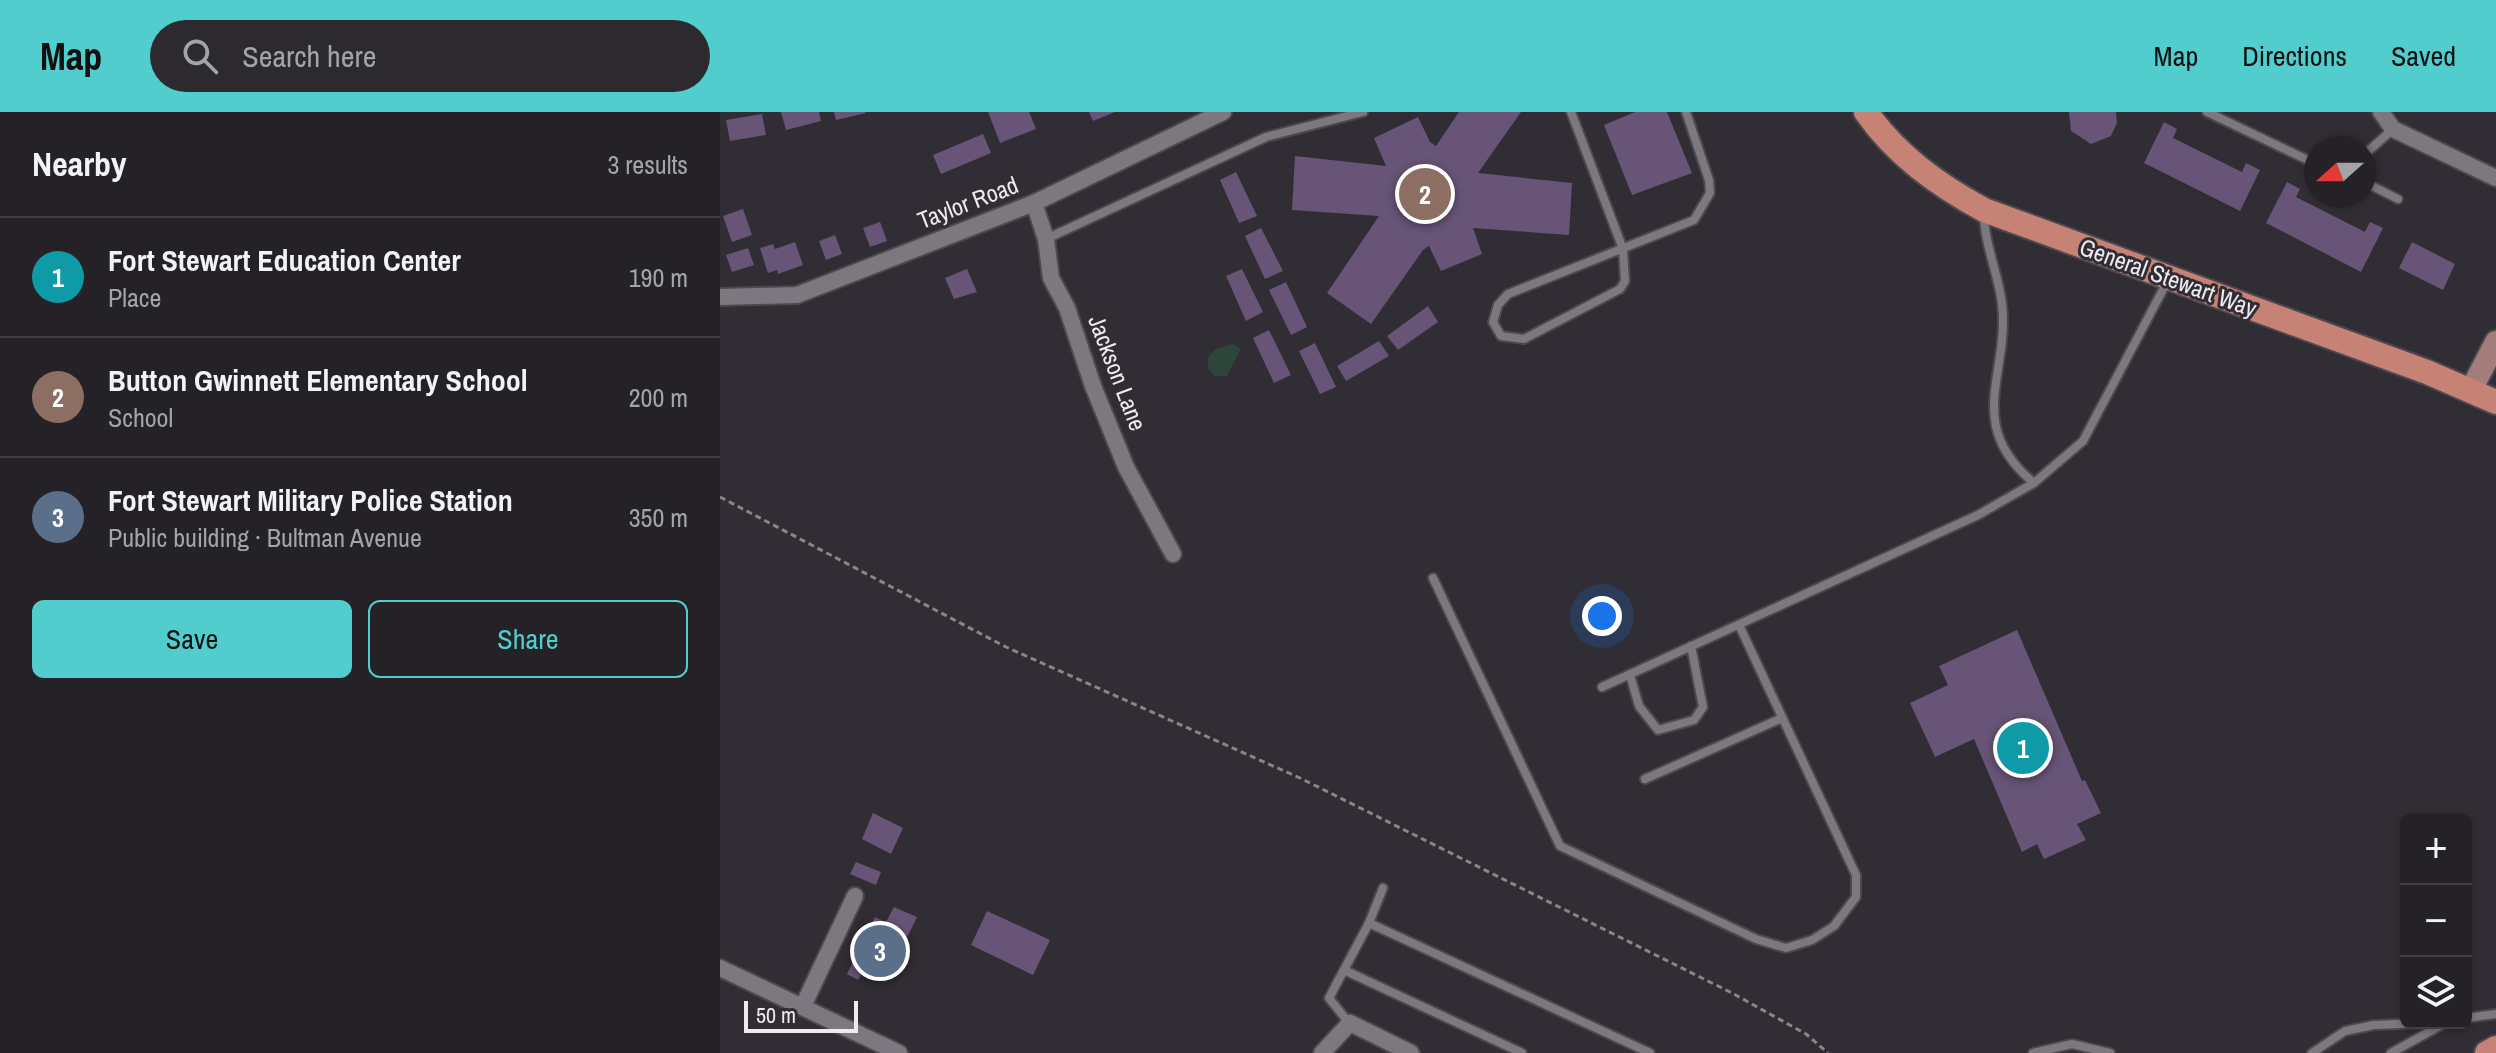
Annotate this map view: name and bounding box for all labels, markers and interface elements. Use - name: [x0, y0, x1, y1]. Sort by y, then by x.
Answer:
- search box: [150, 20, 710, 92]
- text: Map: [40, 31, 102, 82]
- icon: search: [178, 34, 222, 78]
- text: Search here: [242, 36, 376, 76]
- text: Map: [2154, 37, 2198, 75]
- text: Directions: [2242, 37, 2347, 75]
- text: Saved: [2391, 37, 2456, 75]
- north arrow: [2304, 136, 2376, 208]
- text: Nearby: [32, 141, 127, 187]
- text: 3 results: [607, 147, 688, 182]
- pin: 2: [1399, 164, 1451, 224]
- street label: Taylor Road: [913, 168, 1023, 236]
- street label: General Stewart Way: [2075, 230, 2262, 324]
- text: Fort Stewart Education Center: [108, 240, 461, 280]
- text: 1: [52, 260, 64, 295]
- text: 190 m: [629, 260, 688, 295]
- text: Place: [108, 280, 161, 315]
- street label: Jackson Lane: [1081, 310, 1155, 435]
- text: Button Gwinnett Elementary School: [108, 360, 528, 400]
- text: 2: [52, 380, 64, 415]
- text: 200 m: [629, 380, 688, 415]
- text: School: [108, 400, 173, 435]
- text: Fort Stewart Military Police Station: [108, 480, 513, 520]
- text: 3: [52, 500, 64, 535]
- text: 350 m: [629, 500, 688, 535]
- text: Public building · Bultman Avenue: [108, 520, 422, 555]
- your location: [1582, 596, 1622, 636]
- button: Save: [32, 600, 352, 678]
- button: Share: [368, 600, 688, 678]
- pin: 1: [1997, 718, 2049, 778]
- map controls: [2400, 813, 2472, 1029]
- button: +: [2400, 813, 2472, 885]
- button: −: [2400, 885, 2472, 957]
- pin: 3: [854, 921, 906, 981]
- button: layers: [2400, 957, 2472, 1029]
- scale bar: [744, 997, 858, 1033]
- text: 50 m: [756, 1000, 796, 1030]

